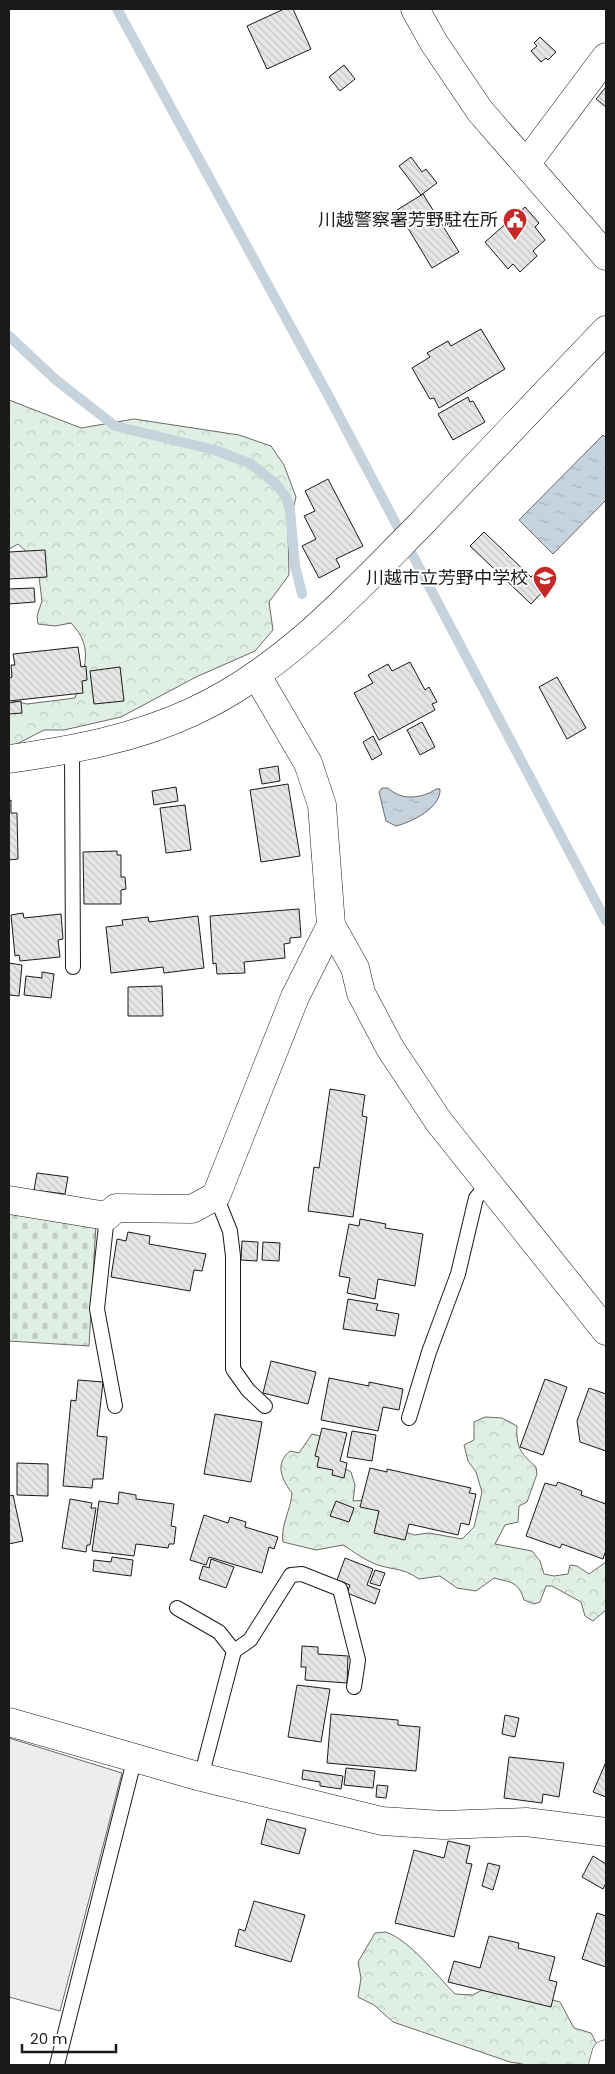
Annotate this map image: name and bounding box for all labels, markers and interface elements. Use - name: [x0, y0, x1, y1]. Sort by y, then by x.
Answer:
- place label: 川越警察署芳野駐在所: [318, 207, 498, 232]
- public building icon: 川越警察署芳野駐在所: [502, 207, 528, 241]
- place label: 川越市立芳野中学校: [366, 565, 528, 590]
- school or university icon: 川越市立芳野中学校: [532, 565, 558, 599]
- scale bar: [22, 2022, 116, 2054]
- text: 20 m: [30, 2028, 68, 2049]

